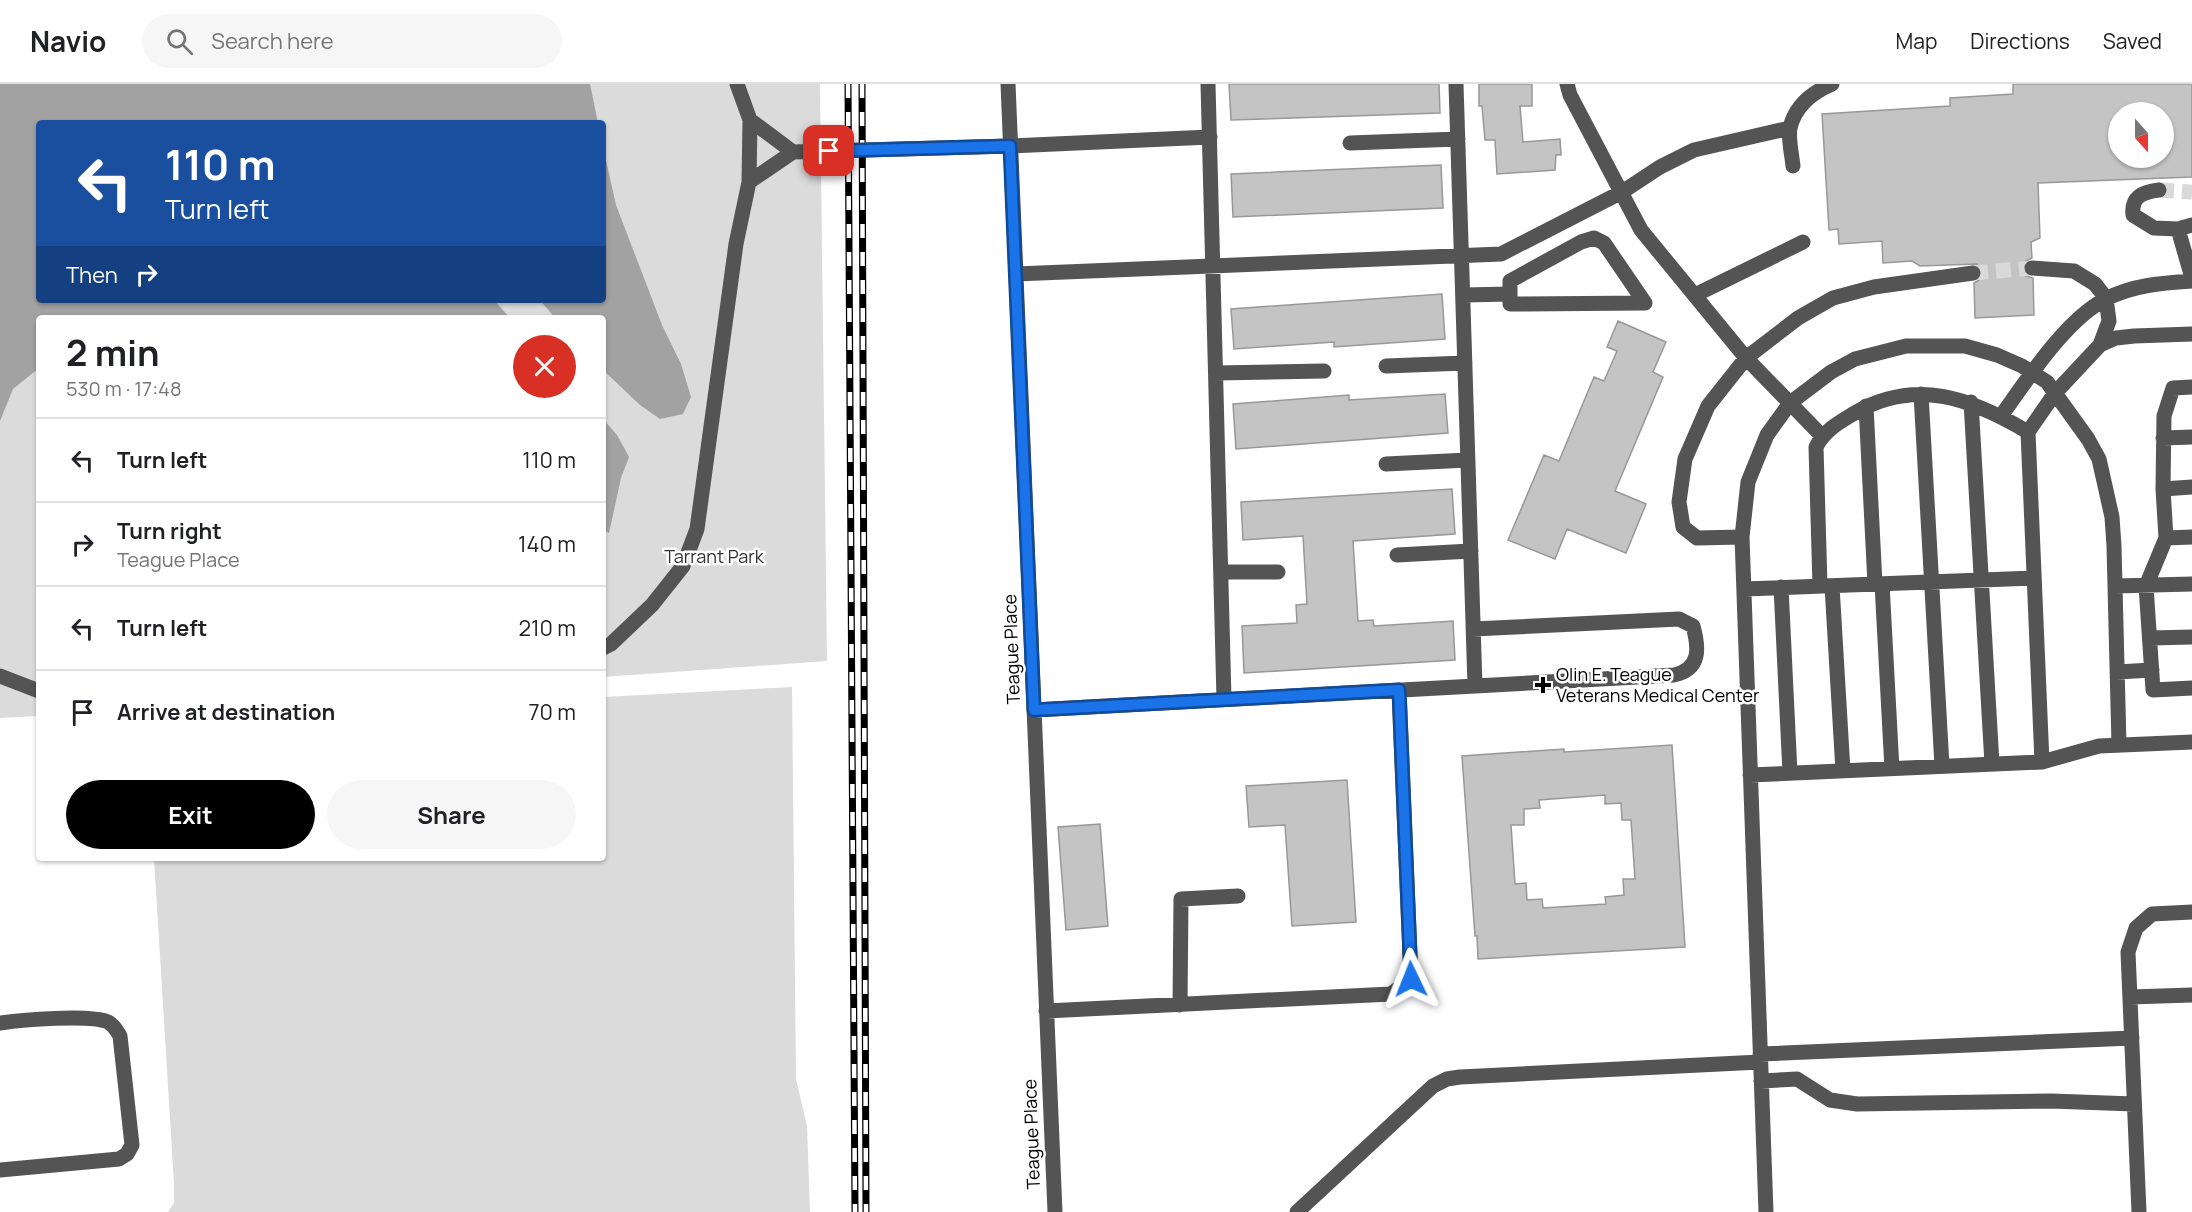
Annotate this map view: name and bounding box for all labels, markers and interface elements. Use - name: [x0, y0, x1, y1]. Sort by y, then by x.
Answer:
- search box: [142, 14, 562, 68]
- text: Navio: [30, 22, 106, 60]
- icon: search: [163, 25, 196, 58]
- text: Search here: [211, 26, 334, 56]
- text: Map: [1896, 27, 1937, 55]
- text: Directions: [1970, 27, 2070, 55]
- text: Saved: [2103, 27, 2162, 55]
- north arrow: [2108, 102, 2174, 168]
- map controls: [2108, 102, 2174, 168]
- pin: [803, 125, 854, 176]
- icon: arrive: [812, 134, 845, 167]
- text: 110 m: [165, 135, 276, 193]
- icon: left: [66, 144, 144, 222]
- text: Turn left: [165, 190, 269, 227]
- icon: right: [130, 258, 163, 291]
- text: Then: [66, 260, 118, 290]
- text: 2 min: [66, 328, 160, 377]
- button: close: [513, 335, 576, 398]
- text: 530 m · 17:48: [66, 375, 182, 402]
- icon: left: [66, 444, 99, 477]
- text: Turn left: [117, 445, 207, 475]
- text: 110 m: [522, 445, 576, 475]
- text: Turn right: [117, 516, 222, 546]
- icon: right: [66, 528, 99, 561]
- text: 140 m: [518, 529, 576, 559]
- park label: Tarrant Park: [664, 544, 765, 568]
- text: Teague Place: [117, 546, 240, 573]
- street label: Teague Place: [997, 593, 1025, 705]
- icon: left: [66, 612, 99, 645]
- text: Turn left: [117, 613, 207, 643]
- text: 210 m: [518, 613, 576, 643]
- place label: Olin E. Teague Veterans Medical Center: [1556, 662, 1760, 707]
- marker: Olin E. Teague Veterans Medical Center: [1534, 676, 1552, 694]
- icon: arrive: [66, 696, 99, 729]
- text: Arrive at destination: [117, 697, 335, 727]
- text: 70 m: [528, 697, 576, 727]
- button: Exit: [66, 780, 315, 849]
- button: Share: [327, 780, 576, 849]
- position arrow: [1379, 947, 1443, 1011]
- street label: Teague Place: [1017, 1078, 1045, 1190]

